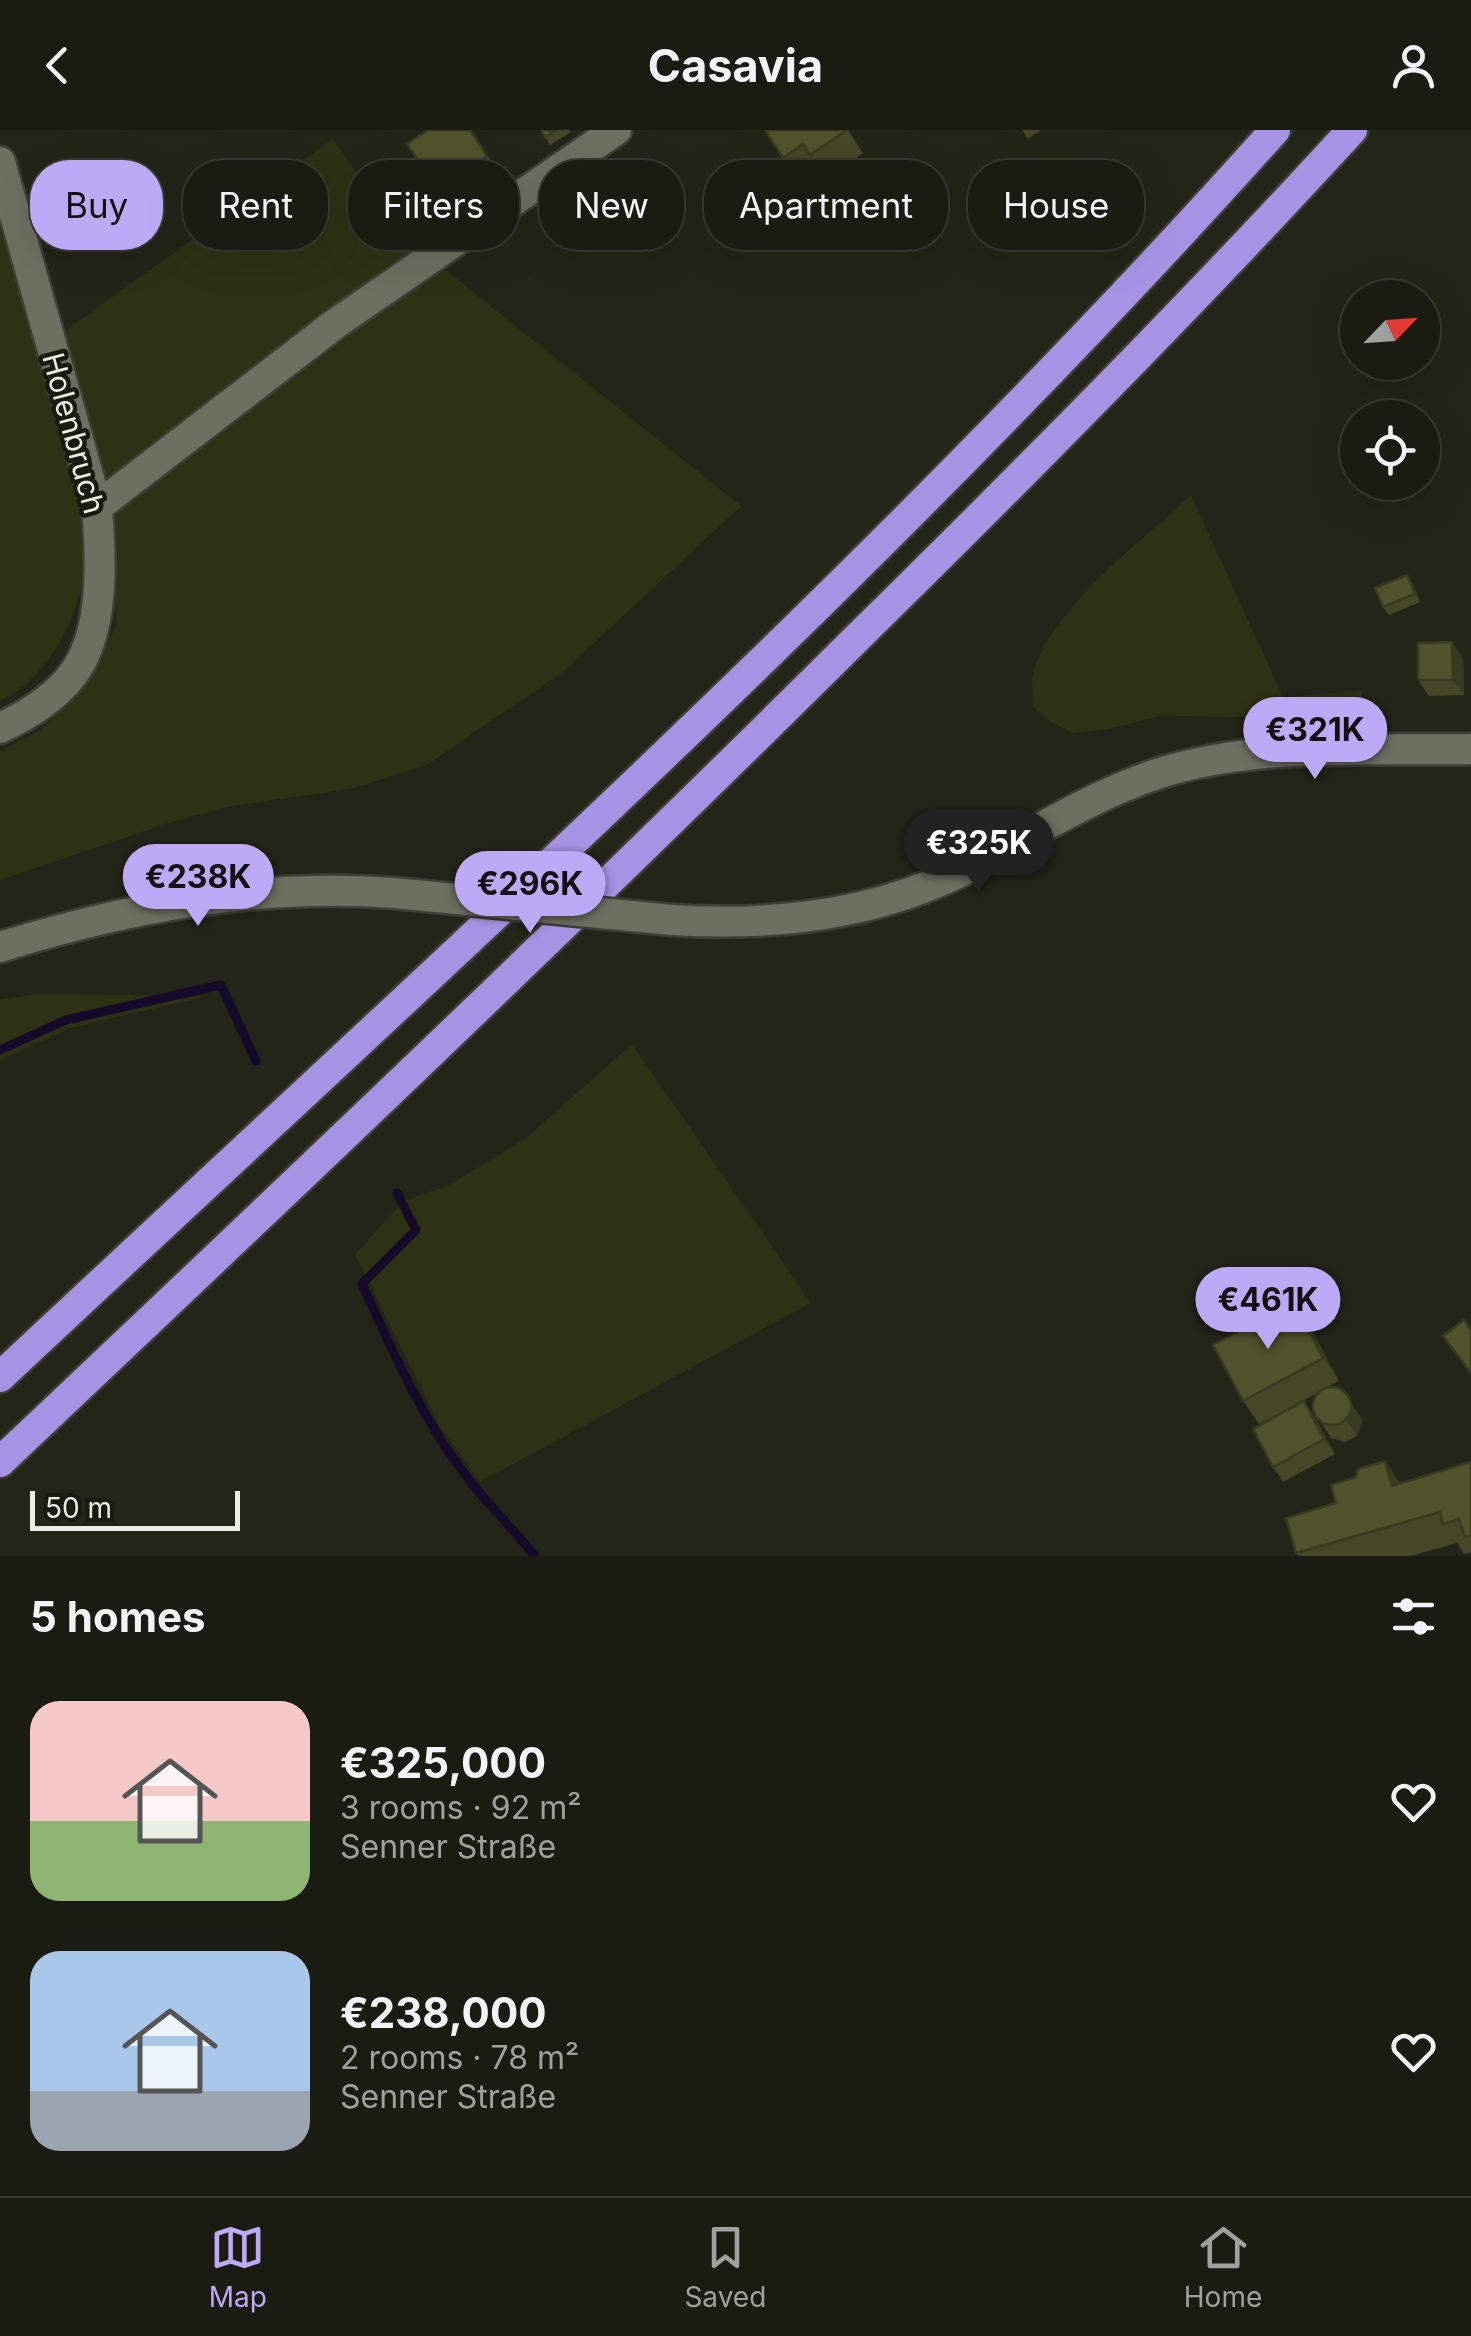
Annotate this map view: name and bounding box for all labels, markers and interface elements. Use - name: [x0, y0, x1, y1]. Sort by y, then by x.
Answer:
- icon: back: [30, 38, 85, 93]
- text: Casavia: [648, 38, 823, 93]
- icon: person: [1386, 38, 1441, 93]
- chip: Buy: [30, 160, 163, 250]
- chip: Rent: [183, 160, 328, 250]
- chip: Filters: [348, 160, 519, 250]
- chip: New: [539, 160, 684, 250]
- chip: Apartment: [704, 160, 948, 250]
- chip: House: [968, 160, 1144, 250]
- north arrow: [1340, 280, 1440, 380]
- map controls: [1340, 280, 1440, 500]
- street label: Holenbruch: [35, 349, 113, 517]
- button: locate: [1340, 400, 1440, 500]
- pin: €321K: [1245, 697, 1385, 782]
- text: €321K: [1265, 710, 1365, 749]
- pin: €325K: [909, 810, 1049, 895]
- text: €325K: [926, 823, 1032, 862]
- pin: €238K: [128, 844, 268, 929]
- pin: €296K: [460, 851, 600, 936]
- text: €238K: [145, 857, 251, 896]
- text: €296K: [477, 864, 583, 903]
- pin: €461K: [1198, 1267, 1338, 1352]
- text: €461K: [1217, 1280, 1319, 1319]
- scale bar: [30, 1486, 240, 1530]
- text: 50 m: [45, 1491, 112, 1525]
- icon: filters: [1386, 1589, 1441, 1644]
- text: 5 homes: [30, 1591, 206, 1642]
- text: €325,000: [340, 1737, 546, 1788]
- icon: home: [110, 1741, 230, 1861]
- icon: heart: [1386, 1774, 1441, 1829]
- text: 3 rooms · 92 m²: [340, 1788, 581, 1827]
- text: Senner Straße: [340, 1827, 556, 1866]
- text: €238,000: [340, 1987, 547, 2038]
- icon: home: [110, 1991, 230, 2111]
- icon: heart: [1386, 2024, 1441, 2079]
- text: 2 rooms · 78 m²: [340, 2038, 579, 2077]
- text: Senner Straße: [340, 2077, 556, 2116]
- tab: Map: [209, 2220, 267, 2314]
- tab: Saved: [684, 2220, 766, 2314]
- tab: Home: [1184, 2220, 1262, 2314]

